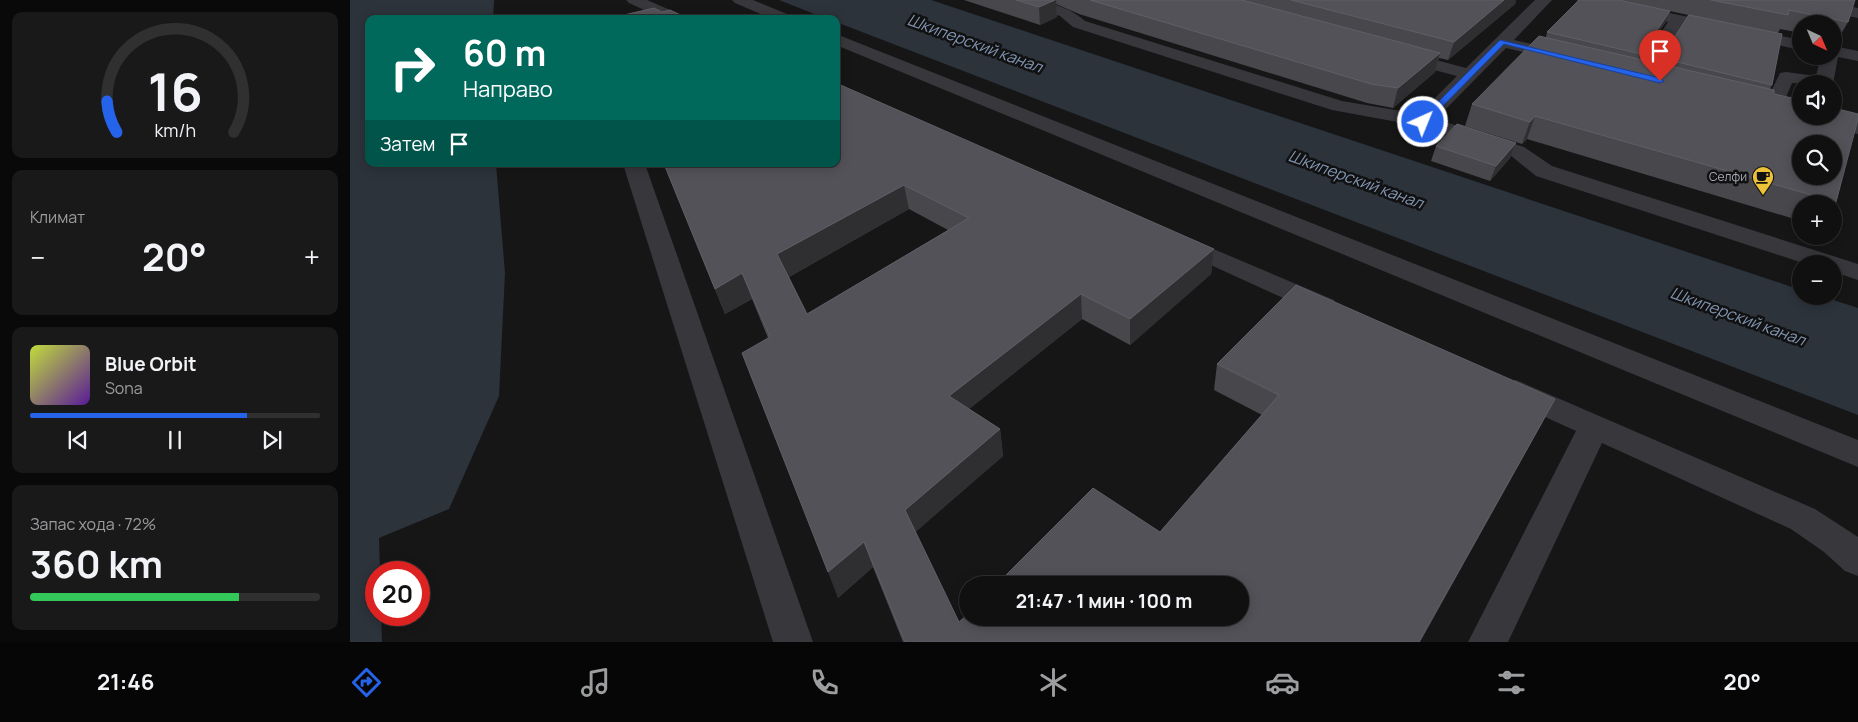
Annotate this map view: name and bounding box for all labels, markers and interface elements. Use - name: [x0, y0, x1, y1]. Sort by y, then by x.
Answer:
- water label: Шкиперский канал: [904, 8, 1047, 78]
- north arrow: [1792, 15, 1842, 65]
- map controls: [1792, 15, 1842, 305]
- text: 60 m: [463, 29, 546, 77]
- pin: [1639, 30, 1681, 81]
- icon: right: [380, 35, 445, 100]
- icon: arrive: [1646, 37, 1674, 65]
- text: 16: [147, 56, 203, 127]
- text: Направо: [463, 74, 553, 104]
- button: sound: [1792, 75, 1842, 125]
- position arrow: [1396, 95, 1448, 147]
- text: km/h: [154, 118, 196, 142]
- icon: arrive: [445, 130, 473, 158]
- text: Затем: [380, 131, 435, 157]
- button: search: [1792, 135, 1842, 185]
- water label: Шкиперский канал: [1285, 144, 1428, 214]
- cafe icon: Селфи: [1751, 165, 1775, 196]
- place label: Селфи: [1709, 168, 1747, 185]
- button: +: [1792, 195, 1842, 245]
- text: Климат: [30, 206, 85, 228]
- text: 20°: [142, 230, 207, 282]
- text: −: [30, 238, 45, 276]
- text: +: [304, 238, 320, 276]
- button: −: [1792, 255, 1842, 305]
- water label: Шкиперский канал: [1667, 281, 1810, 351]
- text: Blue Orbit: [105, 351, 197, 377]
- text: Sona: [105, 377, 143, 399]
- icon: previous: [64, 426, 92, 454]
- icon: pause: [161, 426, 189, 454]
- icon: next: [258, 426, 286, 454]
- text: Запас хода · 72%: [30, 513, 156, 535]
- text: 360 km: [30, 537, 163, 589]
- speed limit sign: 20: [365, 561, 430, 626]
- text: 21:47 · 1 мин · 100 m: [1016, 588, 1192, 614]
- icon: directions: [349, 665, 384, 700]
- icon: music: [578, 665, 613, 700]
- icon: phone: [807, 665, 842, 700]
- icon: climate: [1036, 665, 1071, 700]
- icon: car: [1265, 665, 1300, 700]
- icon: filters: [1494, 665, 1529, 700]
- text: 21:46: [97, 667, 154, 697]
- text: 20°: [1723, 667, 1761, 697]

